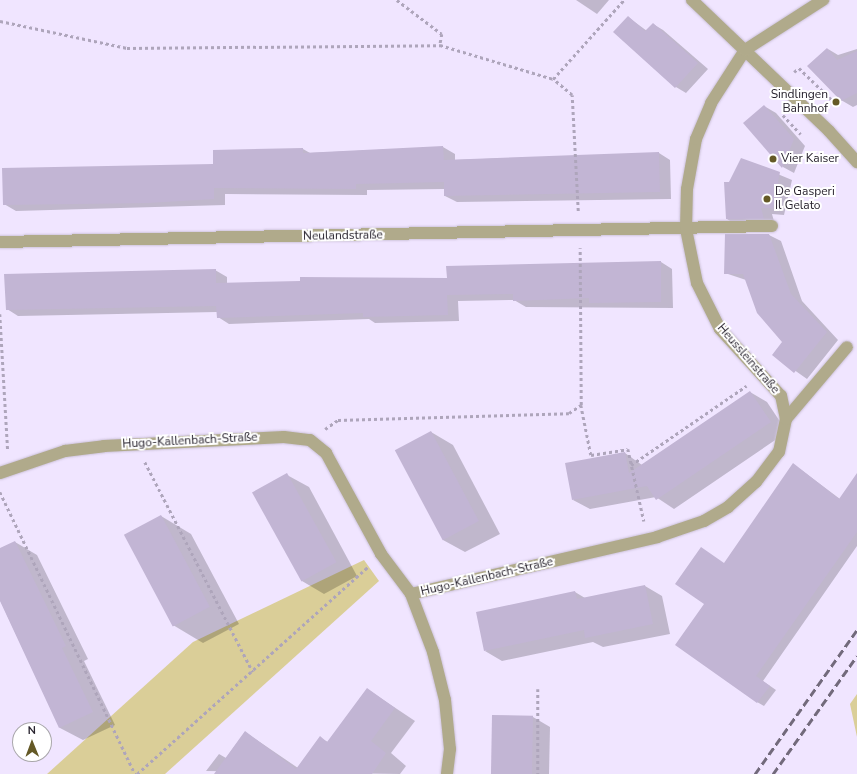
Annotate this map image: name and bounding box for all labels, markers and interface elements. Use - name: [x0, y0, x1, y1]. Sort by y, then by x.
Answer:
- place label: Sindlingen Bahnhof: [771, 88, 828, 116]
- marker: Sindlingen Bahnhof: [831, 97, 841, 107]
- place label: Vier Kaiser: [781, 152, 839, 166]
- marker: Vier Kaiser: [768, 154, 778, 164]
- place label: De Gasperi Il Gelato: [775, 185, 835, 213]
- marker: De Gasperi Il Gelato: [762, 194, 772, 204]
- street label: Neulandstraße: [303, 228, 383, 244]
- street label: Heussleinstraße: [714, 321, 782, 397]
- street label: Hugo-Kallenbach-Straße: [122, 430, 258, 452]
- street label: Hugo-Kallenbach-Straße: [419, 555, 555, 599]
- north arrow: [12, 722, 52, 762]
- text: N: [28, 723, 36, 738]

